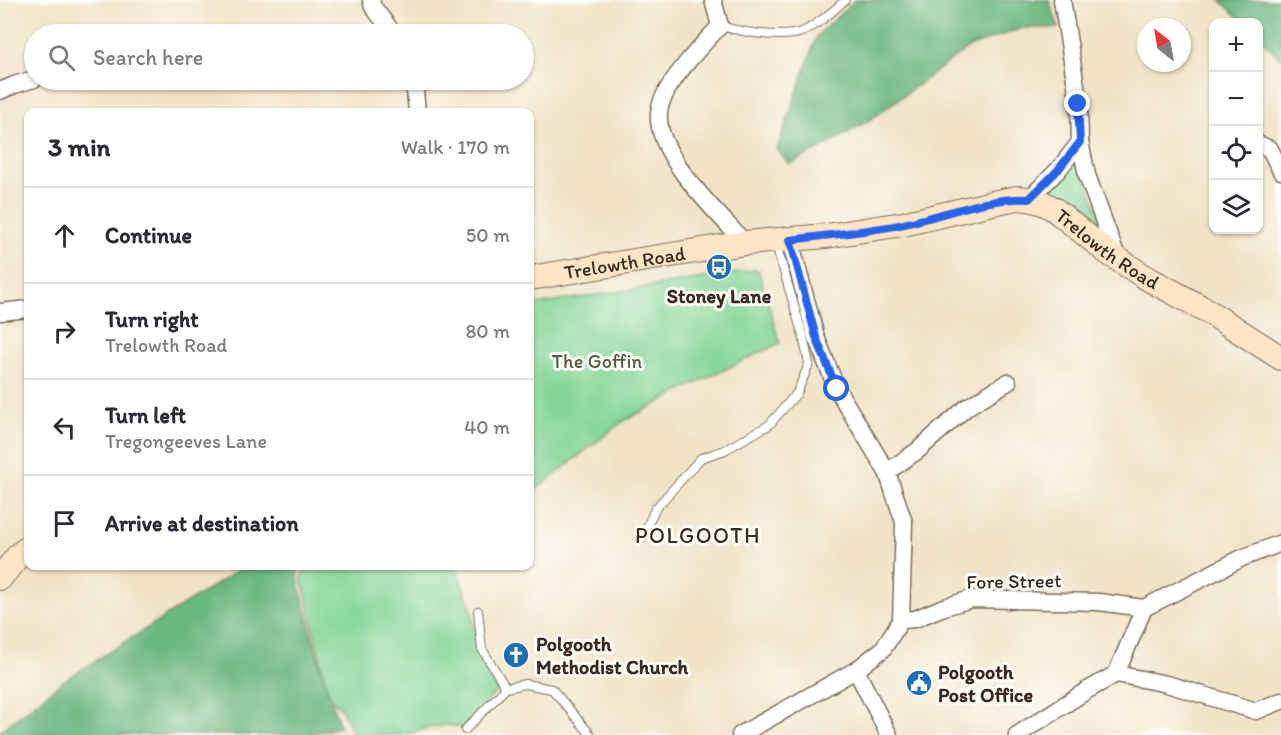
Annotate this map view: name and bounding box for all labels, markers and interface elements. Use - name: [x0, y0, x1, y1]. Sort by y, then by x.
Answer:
- north arrow: [1137, 18, 1191, 72]
- map controls: [1209, 18, 1263, 234]
- button: +: [1209, 18, 1263, 72]
- search box: [24, 24, 534, 90]
- icon: search: [45, 41, 78, 74]
- text: Search here: [93, 44, 203, 71]
- button: −: [1209, 72, 1263, 126]
- route end: [1064, 90, 1090, 116]
- button: locate: [1209, 126, 1263, 180]
- text: 3 min: [48, 131, 110, 163]
- text: Walk · 170 m: [401, 135, 510, 159]
- button: layers: [1209, 180, 1263, 234]
- street label: Trelowth Road: [1051, 203, 1163, 294]
- icon: ahead: [48, 219, 81, 252]
- text: Continue: [105, 222, 192, 249]
- text: 50 m: [466, 223, 510, 247]
- street label: Trelowth Road: [562, 241, 687, 284]
- bus stop icon: Stoney Lane: [704, 252, 734, 282]
- place label: Stoney Lane: [667, 284, 772, 309]
- text: Turn right: [105, 306, 199, 333]
- icon: right: [48, 315, 81, 348]
- text: 80 m: [465, 319, 510, 343]
- text: Trelowth Road: [105, 333, 227, 357]
- park label: The Goffin: [552, 349, 642, 373]
- route start: [823, 375, 849, 401]
- text: Turn left: [105, 402, 186, 429]
- icon: left: [48, 411, 81, 444]
- text: 40 m: [464, 415, 510, 439]
- text: Tregongeeves Lane: [105, 429, 267, 453]
- icon: arrive: [48, 507, 81, 540]
- text: Arrive at destination: [105, 510, 299, 537]
- district label: POLGOOTH: [635, 522, 761, 549]
- street label: Fore Street: [966, 568, 1062, 594]
- place label: Polgooth Methodist Church: [536, 632, 689, 679]
- church icon: Polgooth Methodist Church: [501, 640, 531, 670]
- place label: Polgooth Post Office: [938, 660, 1033, 707]
- public building icon: Polgooth Post Office: [904, 668, 934, 698]

